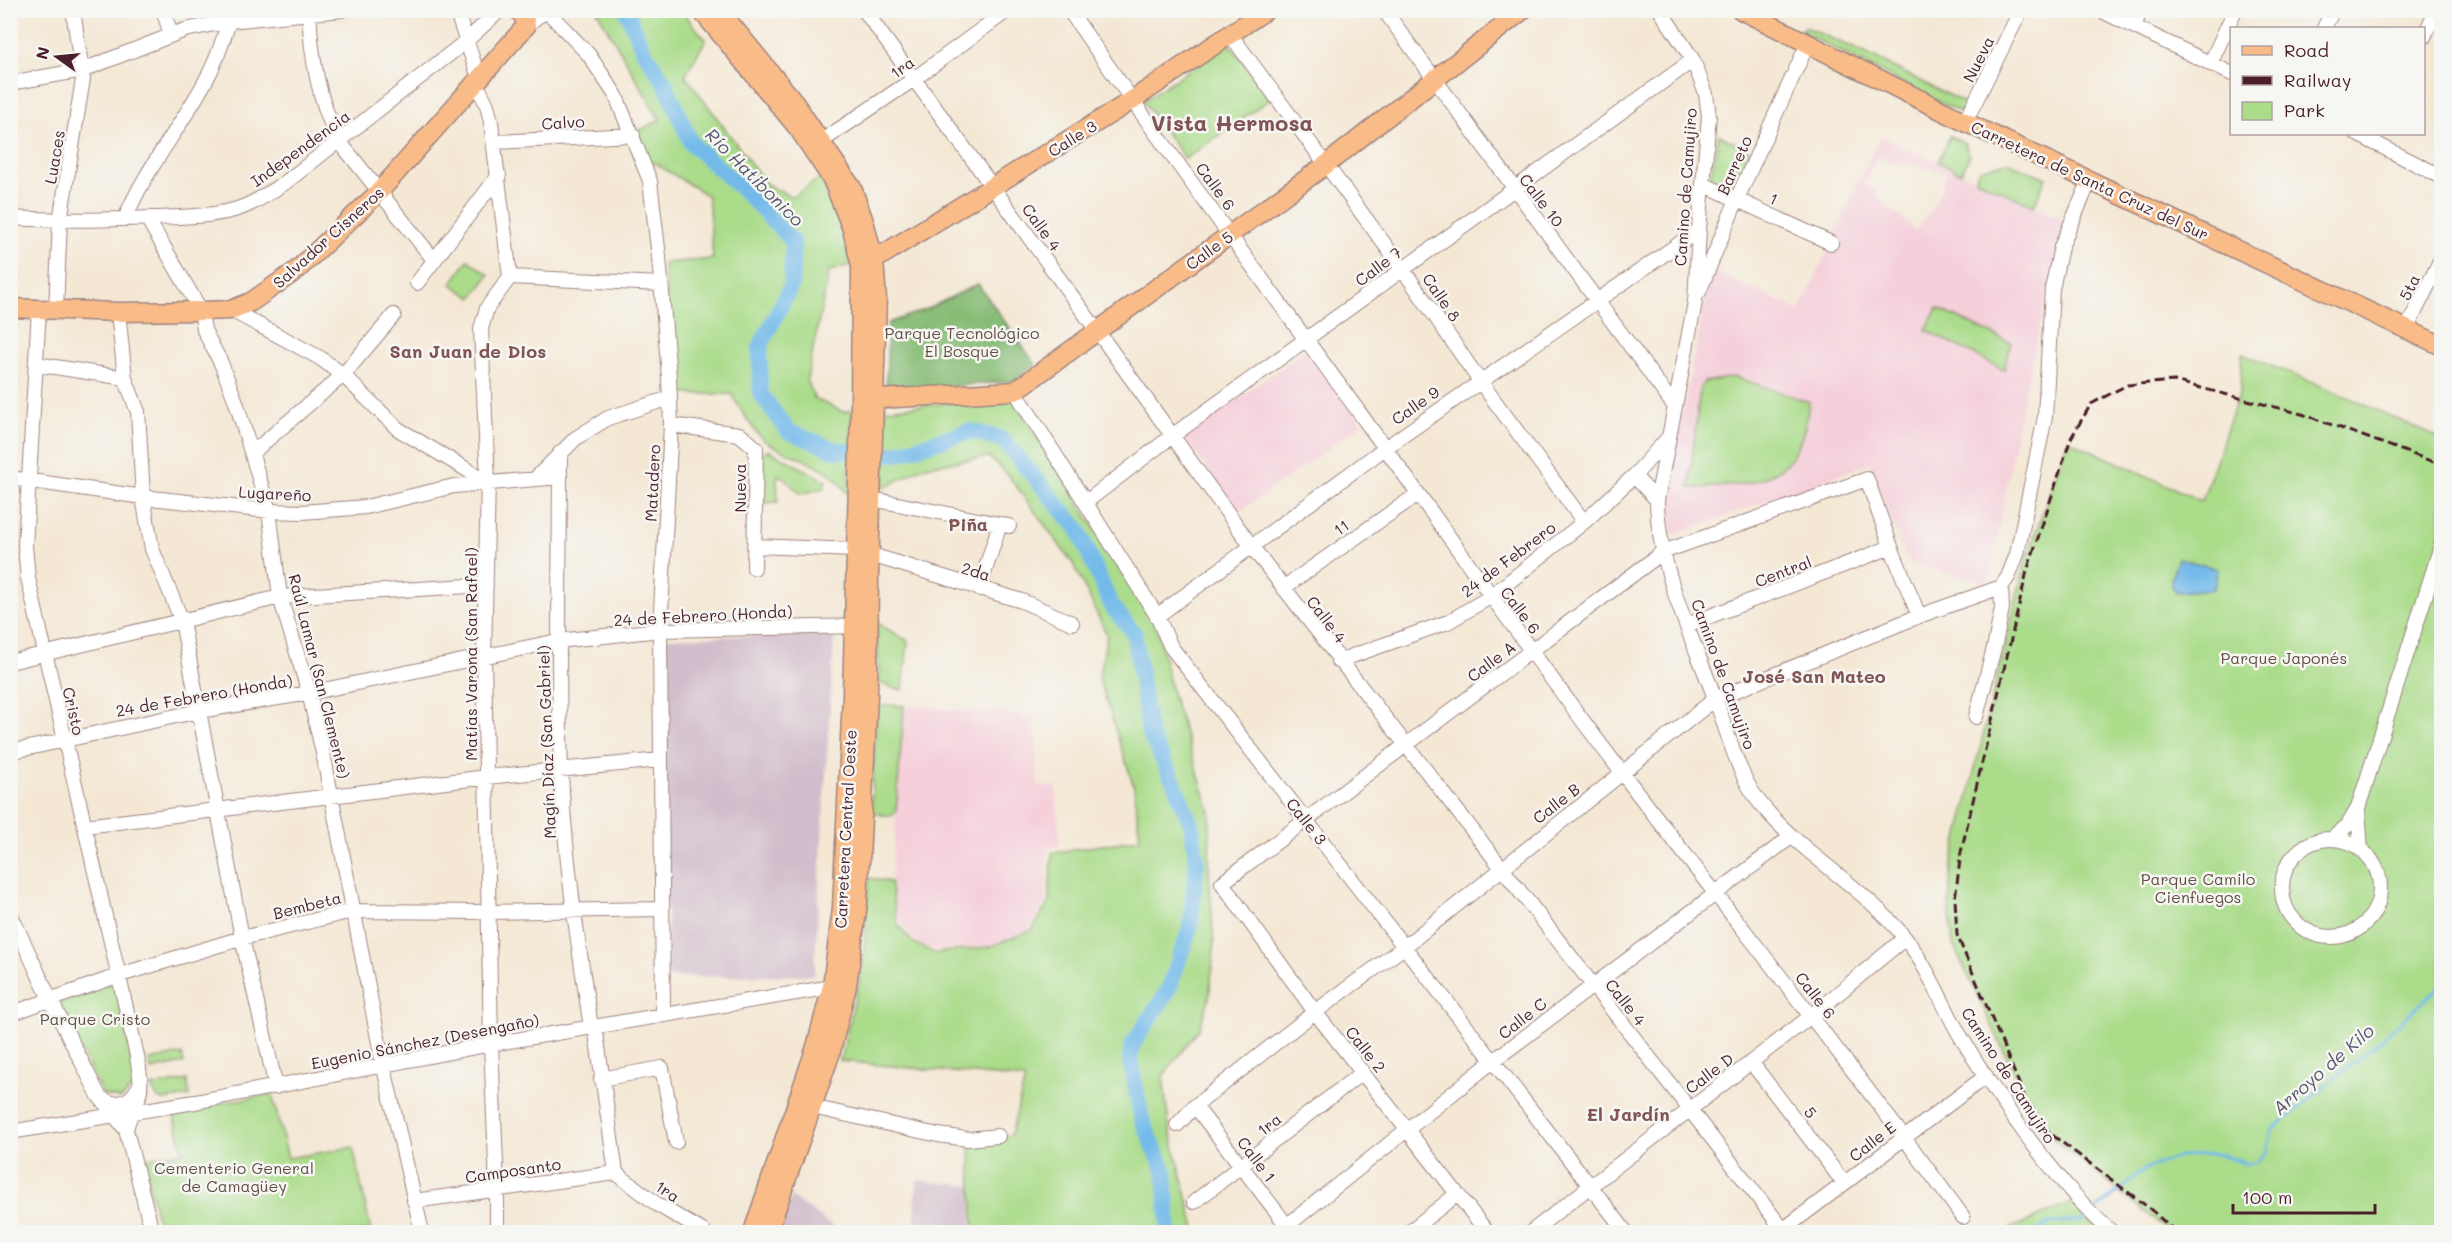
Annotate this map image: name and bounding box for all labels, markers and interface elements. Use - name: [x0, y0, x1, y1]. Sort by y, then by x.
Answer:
- north arrow: [27, 27, 87, 87]
- legend: [2230, 27, 2425, 135]
- street label: Nueva: [1958, 32, 1998, 86]
- text: Road: [2284, 38, 2329, 62]
- text: N: [30, 44, 54, 62]
- street label: 1ra: [886, 51, 918, 83]
- text: Railway: [2284, 68, 2351, 92]
- text: Park: [2284, 98, 2325, 122]
- street label: Independencia: [246, 105, 354, 191]
- street label: Camino de Camujiro: [1669, 107, 1701, 267]
- district label: Vista Hermosa: [1151, 108, 1313, 137]
- street label: Calvo: [541, 110, 585, 134]
- street label: Calle 3: [1044, 115, 1100, 161]
- street label: Carretera de Santa Cruz del Sur: [1968, 116, 2212, 244]
- water label: Río Hatibonico: [701, 123, 810, 232]
- street label: Luaces: [39, 128, 69, 186]
- street label: Barreto: [1712, 132, 1756, 198]
- street label: Calle 6: [1192, 158, 1240, 214]
- street label: Calle 10: [1515, 169, 1569, 231]
- street label: Salvador Cisneros: [268, 182, 388, 292]
- street label: 1: [1766, 187, 1782, 209]
- street label: Calle 4: [1018, 199, 1067, 255]
- street label: Calle 5: [1181, 226, 1237, 274]
- street label: Calle 7: [1350, 242, 1406, 290]
- street label: Calle 8: [1418, 269, 1466, 326]
- street label: 5ta: [2394, 271, 2424, 303]
- park label: Parque Tecnológico El Bosque: [885, 322, 1039, 361]
- district label: San Juan de Dios: [390, 339, 546, 363]
- street label: Calle 9: [1387, 381, 1443, 429]
- street label: Matadero: [639, 444, 665, 522]
- street label: Nueva: [729, 464, 750, 512]
- street label: Lugareño: [238, 481, 312, 505]
- district label: Piña: [948, 512, 988, 536]
- street label: 11: [1329, 514, 1353, 540]
- street label: 24 de Febrero: [1457, 517, 1559, 601]
- street label: Matías Varona (San Rafael): [460, 547, 481, 761]
- street label: Central: [1752, 551, 1814, 591]
- street label: 2da: [959, 557, 993, 585]
- street label: Raúl Lamar (San Clemente): [284, 572, 356, 780]
- street label: Calle 6: [1496, 582, 1546, 638]
- street label: Calle 4: [1302, 591, 1352, 647]
- street label: Camino de Camujiro: [1687, 596, 1761, 752]
- street label: 24 de Febrero (Honda): [613, 600, 793, 630]
- street label: Calle A: [1463, 636, 1519, 686]
- street label: Magín Díaz (San Gabriel): [532, 645, 560, 839]
- park label: Parque Japonés: [2221, 647, 2347, 668]
- district label: José San Mateo: [1742, 664, 1886, 688]
- street label: 24 de Febrero (Honda): [114, 669, 294, 721]
- street label: Cristo: [58, 685, 90, 737]
- street label: Carretera Central Oeste: [829, 729, 861, 929]
- street label: Calle B: [1528, 778, 1584, 828]
- street label: Calle 3: [1282, 793, 1332, 849]
- park label: Parque Camilo Cienfuegos: [2141, 868, 2255, 907]
- street label: Bembeta: [271, 886, 343, 924]
- street label: Calle 6: [1791, 967, 1841, 1023]
- street label: Calle 4: [1601, 974, 1651, 1030]
- street label: Calle C: [1494, 993, 1550, 1043]
- street label: Camino de Camujiro: [1957, 1003, 2061, 1147]
- park label: Parque Cristo: [40, 1008, 150, 1029]
- street label: Eugenio Sánchez (Desengaño): [309, 1009, 541, 1073]
- water label: Arroyo de Kilo: [2267, 1018, 2379, 1120]
- street label: Calle 2: [1341, 1022, 1391, 1076]
- street label: Calle D: [1681, 1048, 1737, 1098]
- district label: El Jardín: [1586, 1102, 1670, 1126]
- street label: 5: [1800, 1102, 1822, 1122]
- street label: 1ra: [1253, 1108, 1285, 1140]
- street label: Calle E: [1844, 1116, 1900, 1166]
- street label: Calle 1: [1233, 1132, 1281, 1186]
- street label: Camposanto: [464, 1153, 562, 1187]
- park label: Cementerio General de Camagüey: [154, 1157, 314, 1196]
- street label: 1ra: [652, 1175, 684, 1207]
- scale bar: [2233, 1177, 2376, 1215]
- text: 100 m: [2242, 1185, 2292, 1209]

